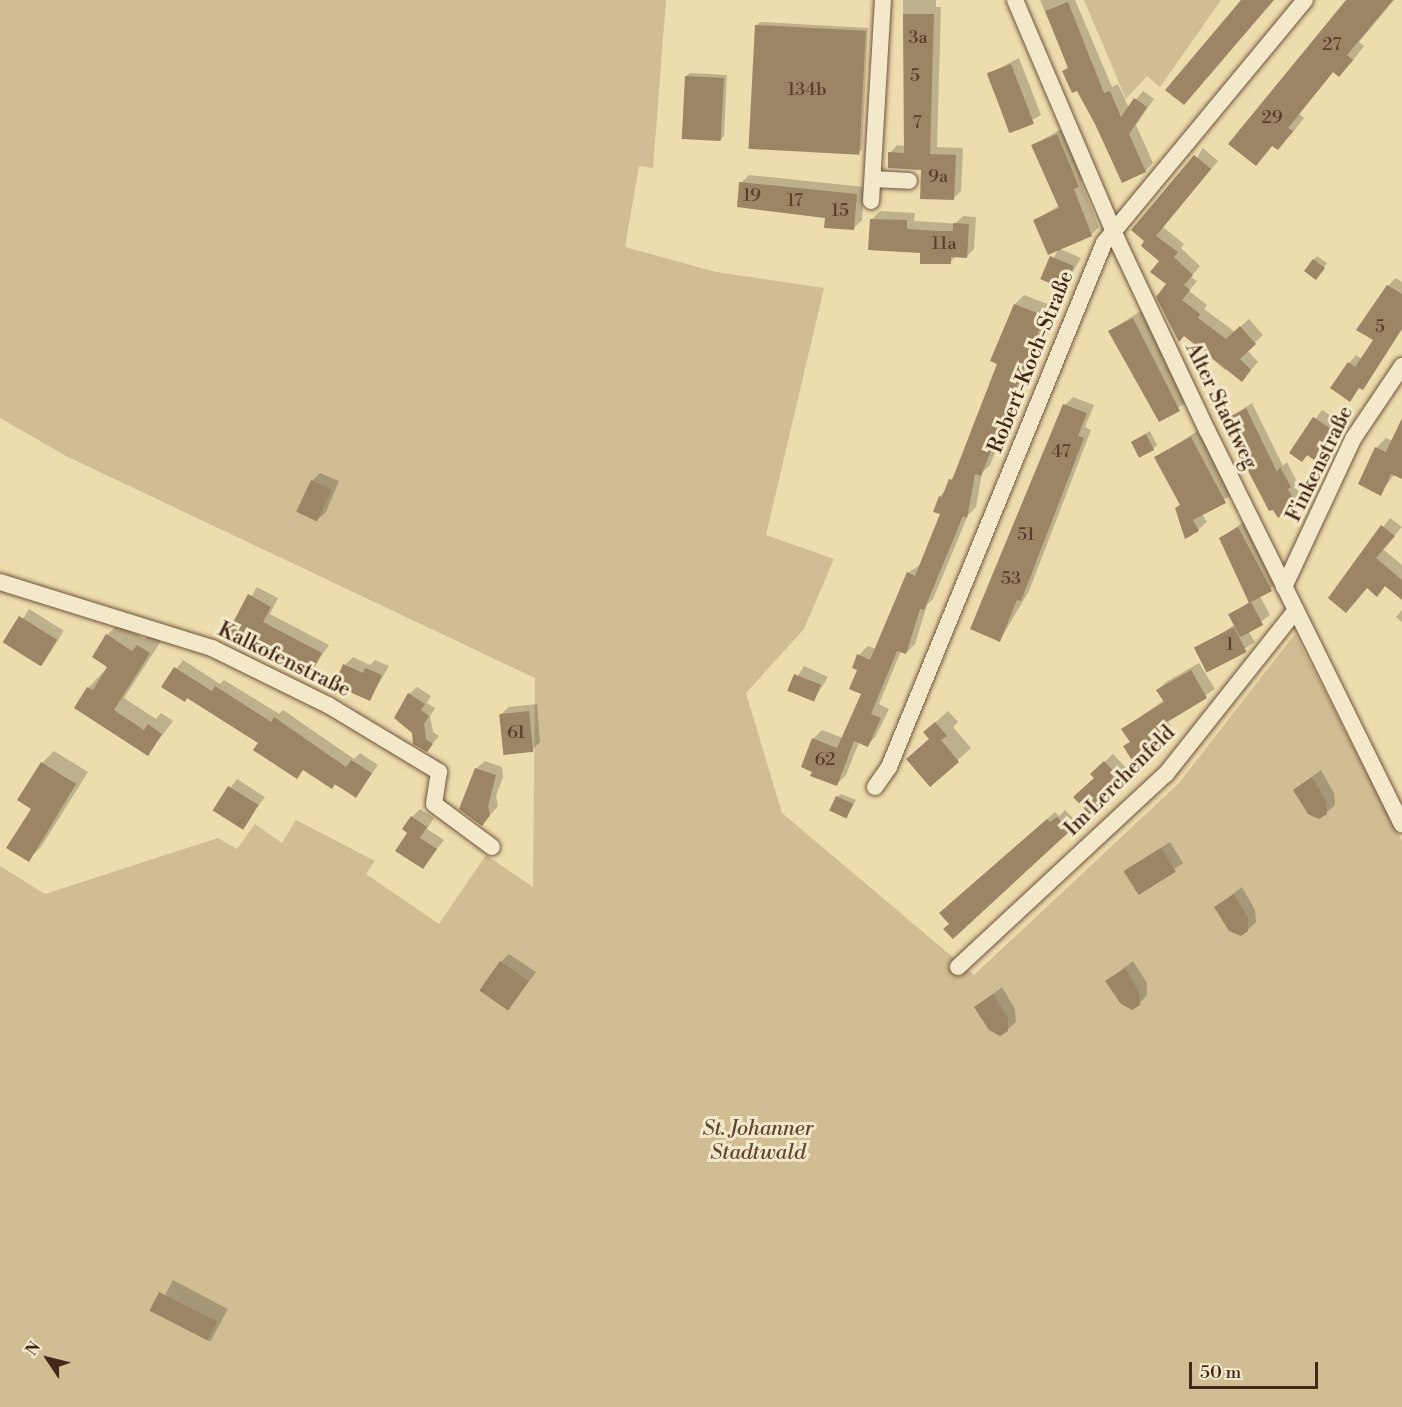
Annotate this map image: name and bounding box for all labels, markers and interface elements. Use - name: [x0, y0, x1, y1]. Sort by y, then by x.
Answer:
- house number: 3a: [908, 27, 928, 49]
- house number: 27: [1322, 34, 1342, 56]
- house number: 5: [910, 65, 920, 87]
- house number: 134b: [788, 79, 826, 101]
- house number: 29: [1261, 107, 1283, 129]
- house number: 7: [912, 112, 922, 134]
- house number: 9a: [928, 166, 948, 188]
- house number: 19: [743, 185, 761, 207]
- house number: 17: [787, 190, 803, 212]
- house number: 15: [831, 200, 849, 222]
- house number: 11a: [931, 233, 957, 255]
- street label: Robert-Koch-Straße: [983, 267, 1079, 457]
- house number: 5: [1375, 316, 1385, 338]
- street label: Alter Stadtweg: [1180, 339, 1262, 473]
- street label: Finkenstraße: [1281, 402, 1359, 526]
- house number: 47: [1051, 441, 1071, 463]
- house number: 51: [1017, 524, 1035, 546]
- house number: 53: [1001, 568, 1021, 590]
- street label: Kalkofenstraße: [214, 617, 354, 703]
- house number: 1: [1226, 634, 1234, 656]
- street label: Im Lerchenfeld: [1059, 720, 1181, 842]
- house number: 61: [507, 722, 525, 744]
- house number: 62: [814, 749, 836, 771]
- park label: St. Johanner Stadtwald: [702, 1116, 814, 1166]
- north arrow: [18, 1329, 78, 1389]
- text: N: [21, 1338, 45, 1360]
- scale bar: [1192, 1350, 1321, 1388]
- text: 50 m: [1200, 1361, 1241, 1384]

